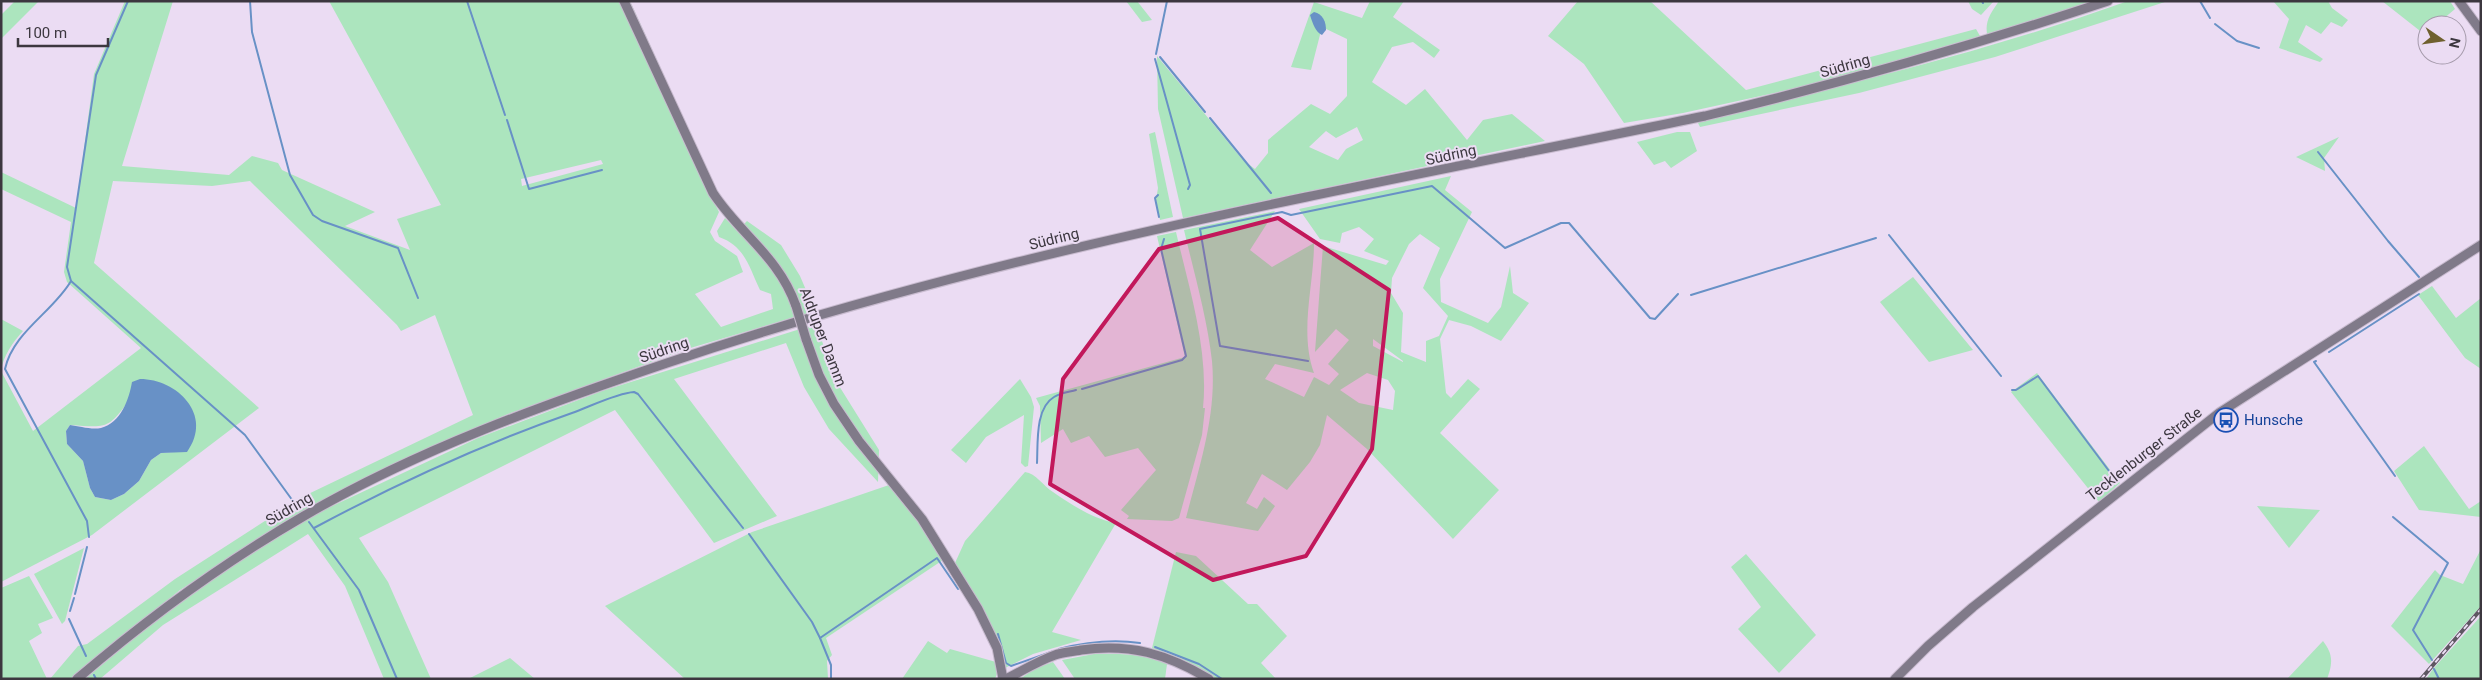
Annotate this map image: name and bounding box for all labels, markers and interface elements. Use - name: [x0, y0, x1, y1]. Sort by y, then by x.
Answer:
- scale bar: [18, 15, 108, 47]
- north arrow: [2417, 15, 2467, 65]
- text: 100 m: [25, 24, 67, 42]
- text: N: [2446, 36, 2464, 50]
- street label: Südring: [1818, 50, 1872, 82]
- street label: Südring: [1424, 141, 1478, 169]
- street label: Südring: [1027, 224, 1081, 254]
- street label: Aldruper Damm: [796, 285, 850, 389]
- street label: Südring: [637, 333, 691, 367]
- street label: Tecklenburger Straße: [2083, 403, 2206, 505]
- bus stop icon: Hunsche: [2213, 407, 2239, 433]
- place label: Hunsche: [2244, 411, 2303, 429]
- street label: Südring: [262, 488, 316, 530]

